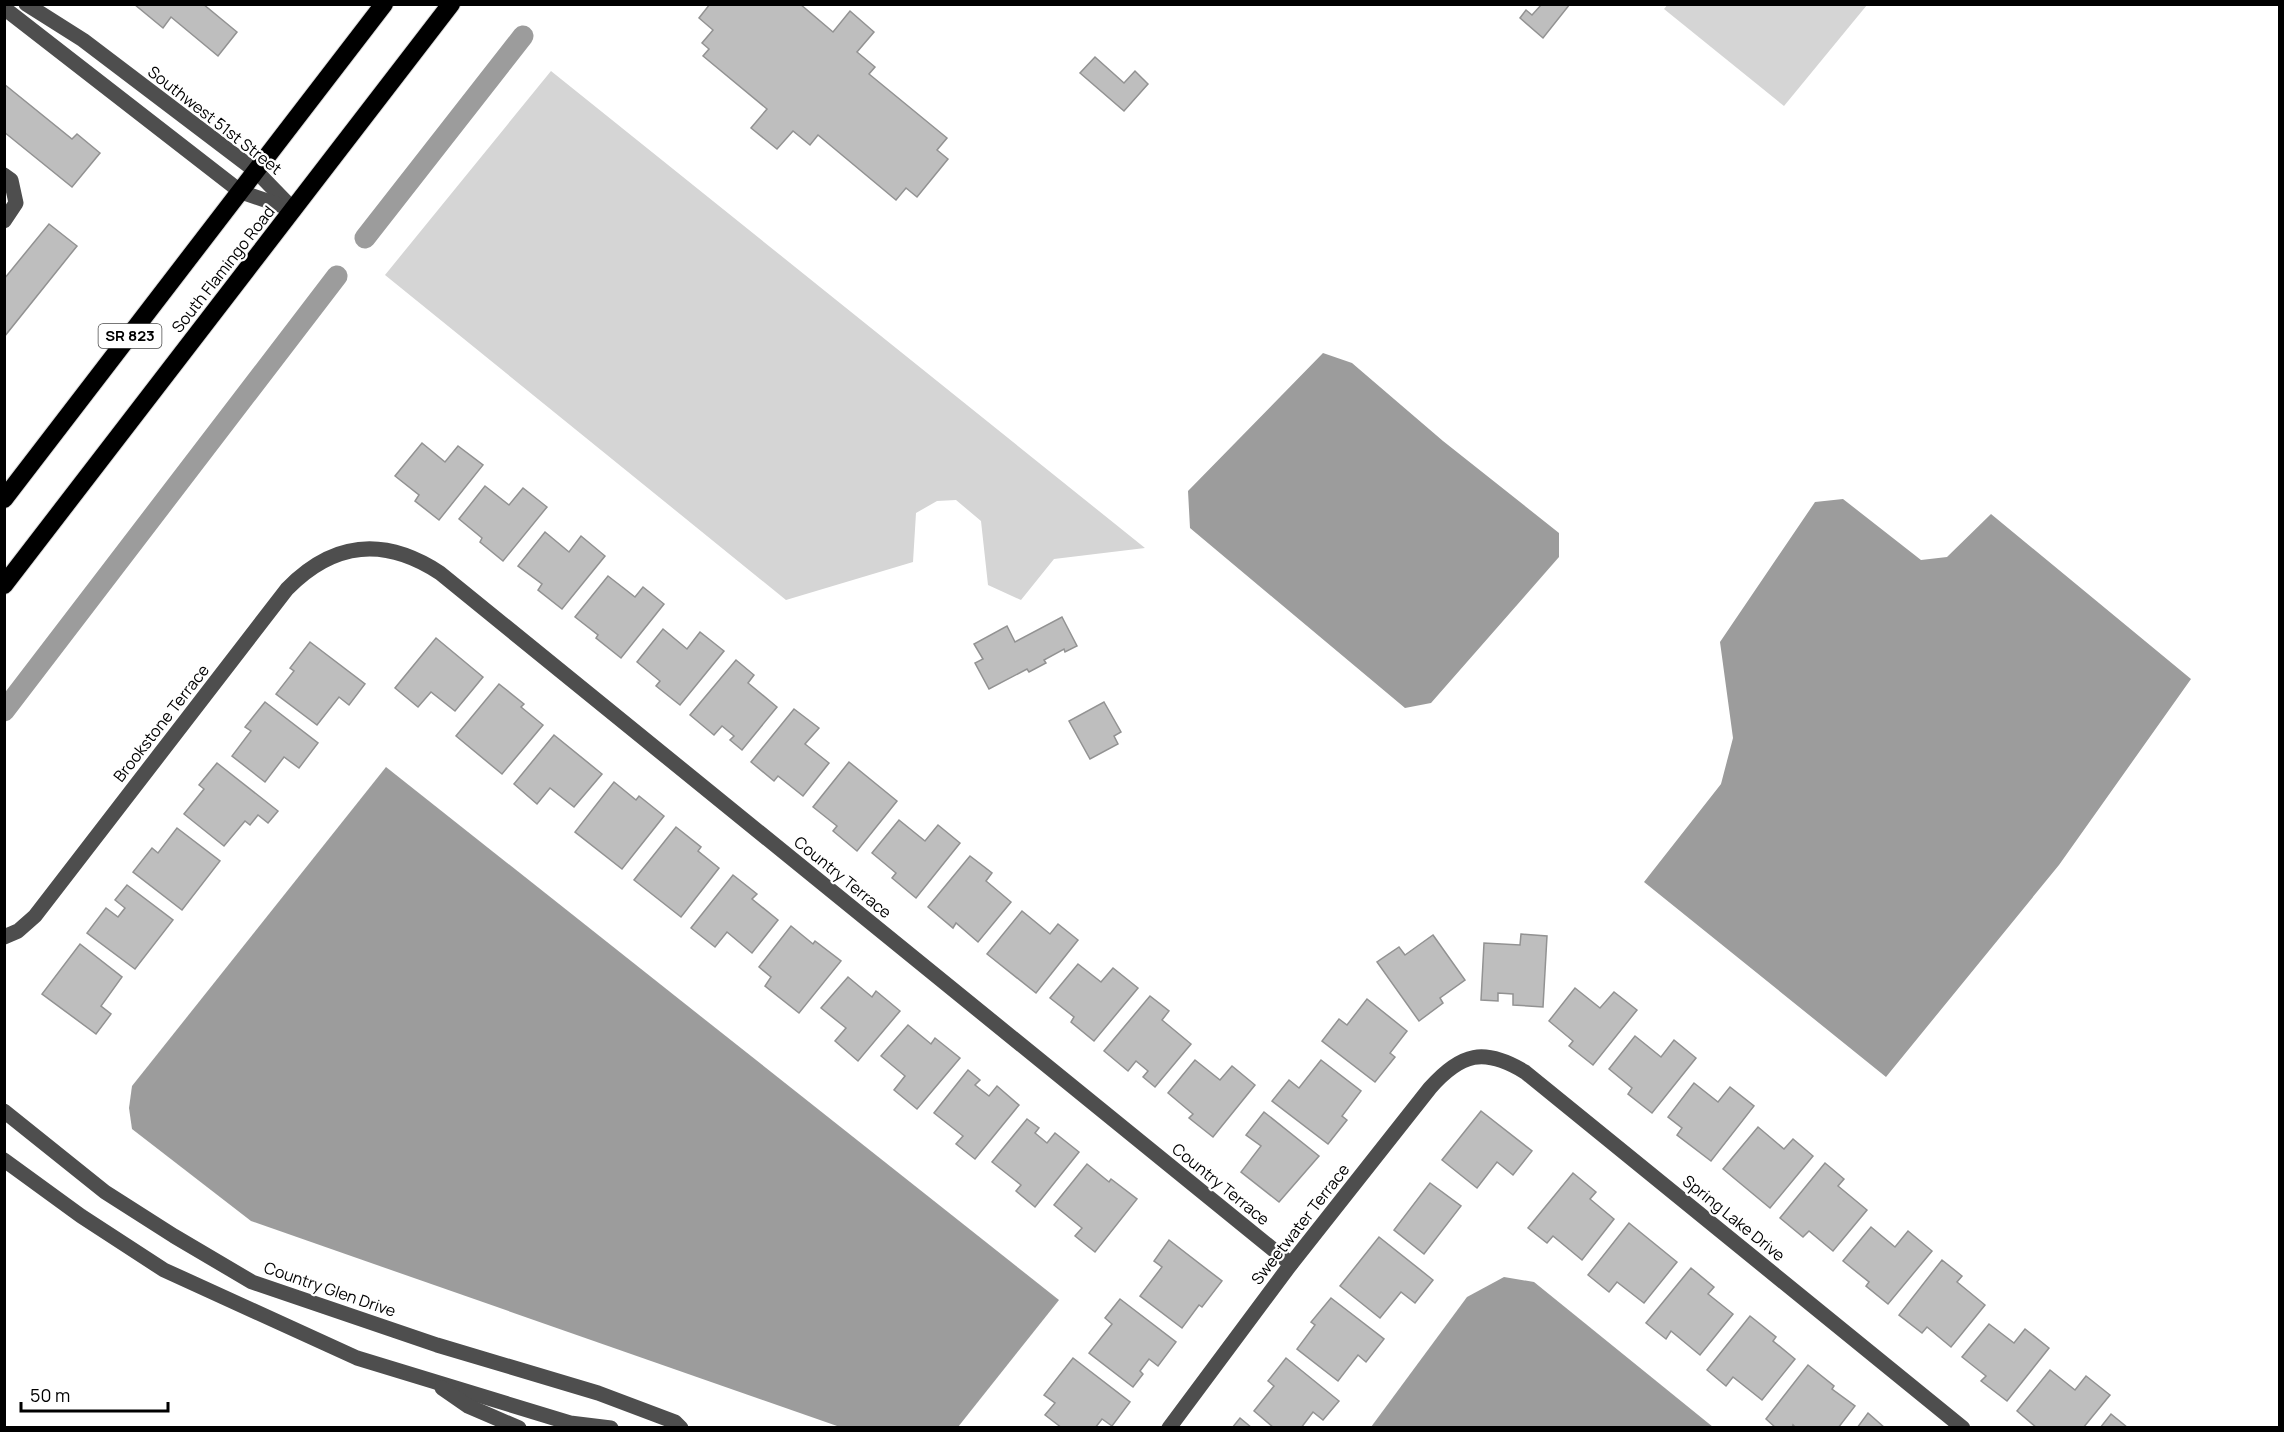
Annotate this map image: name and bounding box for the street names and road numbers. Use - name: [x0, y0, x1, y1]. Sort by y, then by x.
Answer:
- street label: Southwest 51st Street: [143, 61, 287, 179]
- street label: South Flamingo Road: [166, 201, 280, 337]
- road number: SR 823: [98, 324, 162, 348]
- street label: Brookstone Terrace: [108, 660, 214, 786]
- street label: Country Terrace: [790, 831, 896, 923]
- street label: Country Terrace: [1168, 1138, 1274, 1230]
- street label: Sweetwater Terrace: [1246, 1159, 1354, 1289]
- street label: Spring Lake Drive: [1678, 1170, 1790, 1266]
- street label: Country Glen Drive: [261, 1256, 399, 1322]

